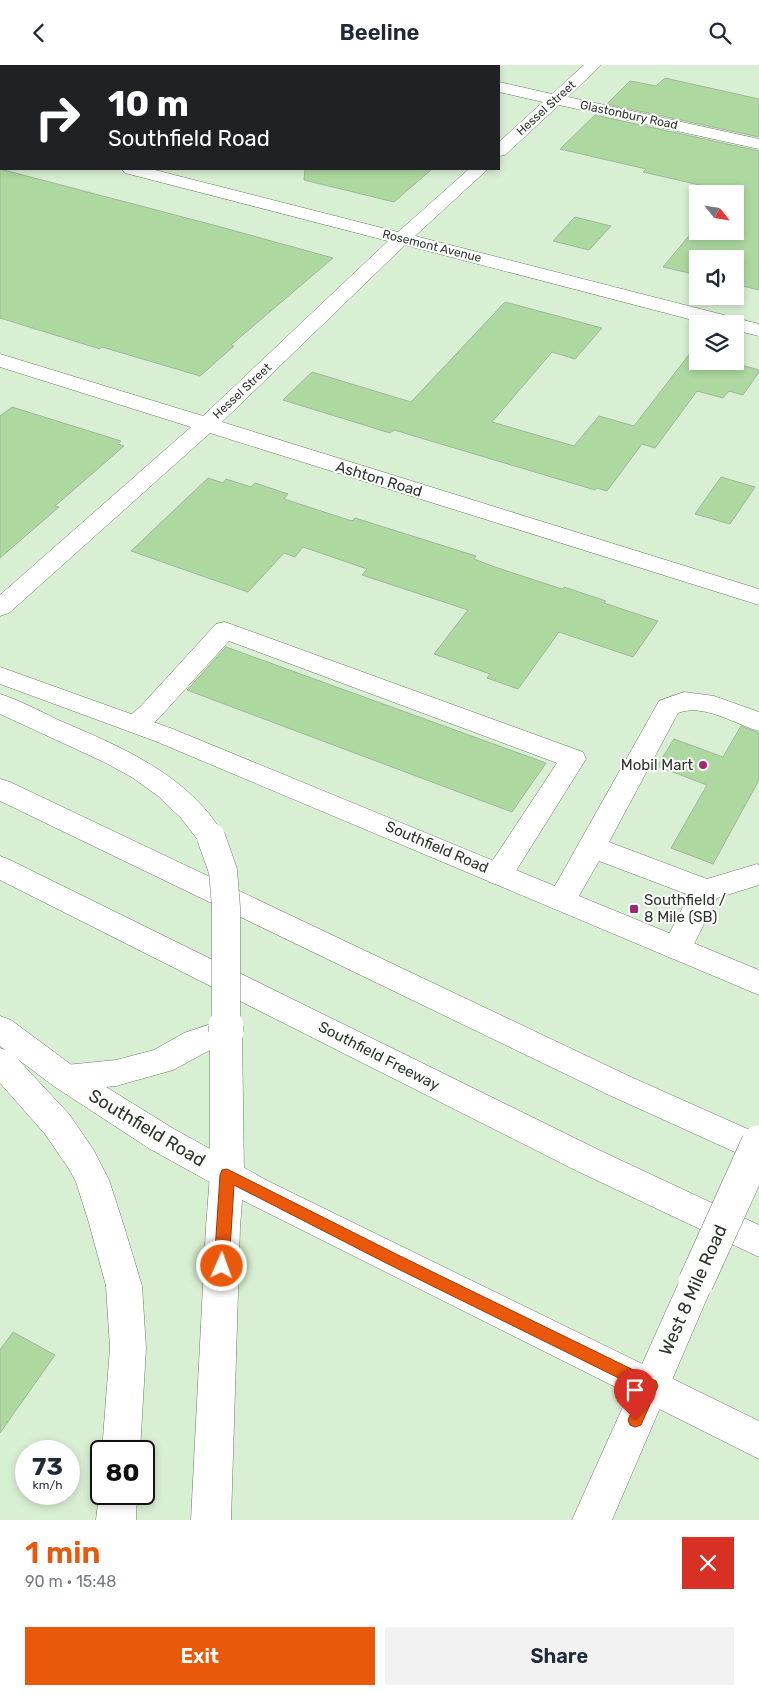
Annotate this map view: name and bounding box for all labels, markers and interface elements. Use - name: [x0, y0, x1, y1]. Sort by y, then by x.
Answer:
- icon: back: [25, 19, 53, 47]
- text: Beeline: [340, 19, 419, 46]
- icon: search: [706, 19, 734, 47]
- street label: Hessel Street: [514, 78, 579, 138]
- text: 10 m: [108, 83, 189, 125]
- icon: right: [25, 85, 90, 150]
- street label: Glastonbury Road: [579, 98, 679, 132]
- text: Southfield Road: [108, 125, 270, 152]
- north arrow: [689, 185, 744, 240]
- map controls: [689, 185, 744, 370]
- street label: Rosemont Avenue: [381, 227, 483, 265]
- button: sound: [689, 250, 744, 305]
- button: layers: [689, 315, 744, 370]
- street label: Hessel Street: [210, 360, 274, 422]
- street label: Ashton Road: [334, 457, 424, 501]
- place label: Mobil Mart: [621, 756, 693, 774]
- marker: Mobil Mart: [697, 759, 709, 771]
- street label: Southfield Road: [383, 817, 491, 877]
- place label: Southfield / 8 Mile (SB): [644, 891, 726, 926]
- marker: Southfield / 8 Mile (SB): [628, 903, 640, 915]
- street label: Southfield Freeway: [315, 1018, 443, 1094]
- street label: Southfield Road: [85, 1084, 209, 1172]
- street label: West 8 Mile Road: [654, 1221, 732, 1359]
- position arrow: [195, 1239, 247, 1291]
- pin: [614, 1369, 656, 1420]
- icon: arrive: [621, 1376, 649, 1404]
- speed limit sign: 80: [90, 1440, 155, 1505]
- text: 73: [32, 1452, 63, 1481]
- text: km/h: [33, 1478, 62, 1492]
- text: 1 min: [25, 1535, 100, 1571]
- button: close: [682, 1537, 734, 1589]
- text: 90 m · 15:48: [25, 1572, 116, 1591]
- button: Exit: [25, 1627, 375, 1685]
- button: Share: [385, 1627, 734, 1685]

